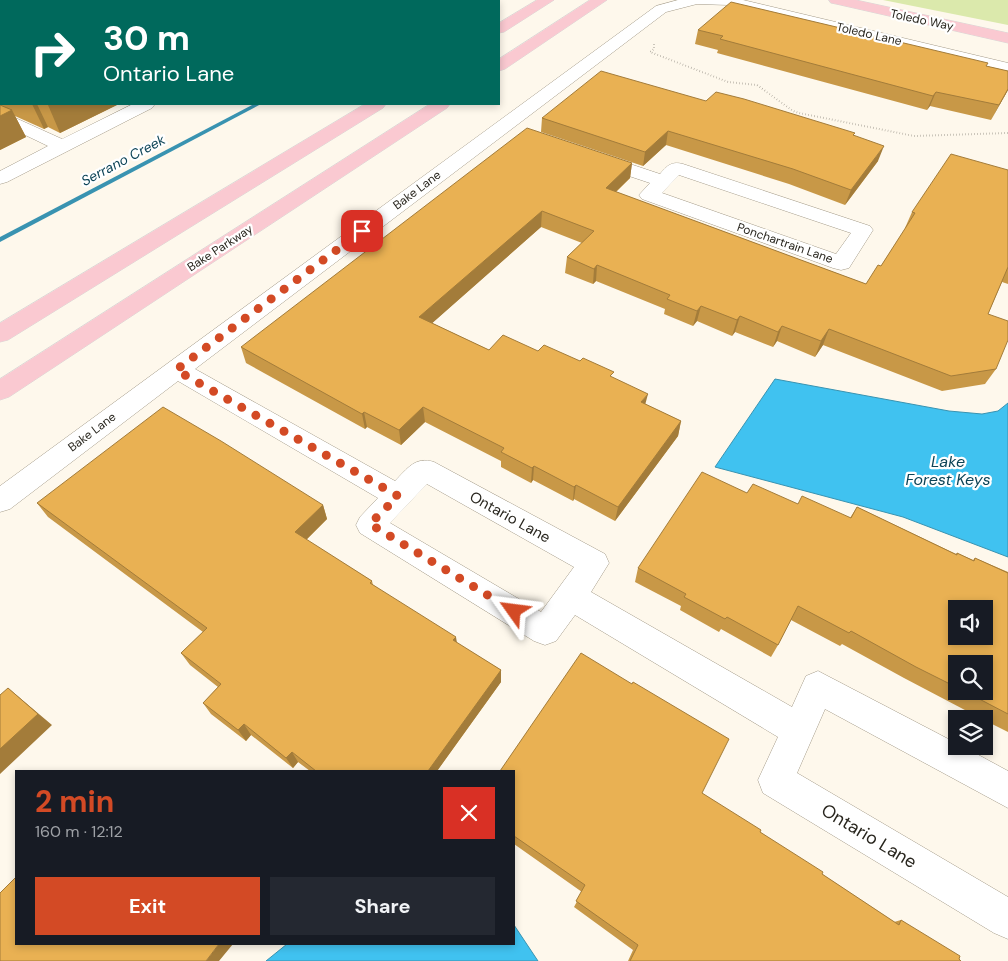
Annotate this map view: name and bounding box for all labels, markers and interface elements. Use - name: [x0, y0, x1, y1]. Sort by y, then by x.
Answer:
- street label: Toledo Way: [889, 6, 955, 35]
- text: 30 m: [103, 15, 190, 61]
- street label: Toledo Lane: [835, 19, 903, 49]
- icon: right: [20, 20, 85, 85]
- text: Ontario Lane: [103, 59, 234, 88]
- water label: Serrano Creek: [78, 130, 169, 190]
- street label: Bake Lane: [390, 167, 444, 213]
- pin: [341, 210, 383, 252]
- icon: arrive: [348, 217, 376, 245]
- street label: Ponchartrain Lane: [735, 219, 835, 267]
- street label: Bake Parkway: [184, 221, 256, 275]
- street label: Bake Lane: [65, 409, 119, 455]
- water label: Lake Forest Keys: [905, 451, 991, 490]
- street label: Ontario Lane: [466, 487, 554, 547]
- position arrow: [487, 584, 539, 636]
- map controls: [948, 600, 993, 755]
- button: sound: [948, 600, 993, 645]
- button: search: [948, 655, 993, 700]
- button: layers: [948, 710, 993, 755]
- text: 2 min: [35, 782, 114, 821]
- button: close: [443, 787, 495, 839]
- street label: Ontario Lane: [817, 798, 921, 874]
- text: 160 m · 12:12: [35, 821, 123, 842]
- button: Exit: [35, 877, 260, 935]
- button: Share: [270, 877, 495, 935]

